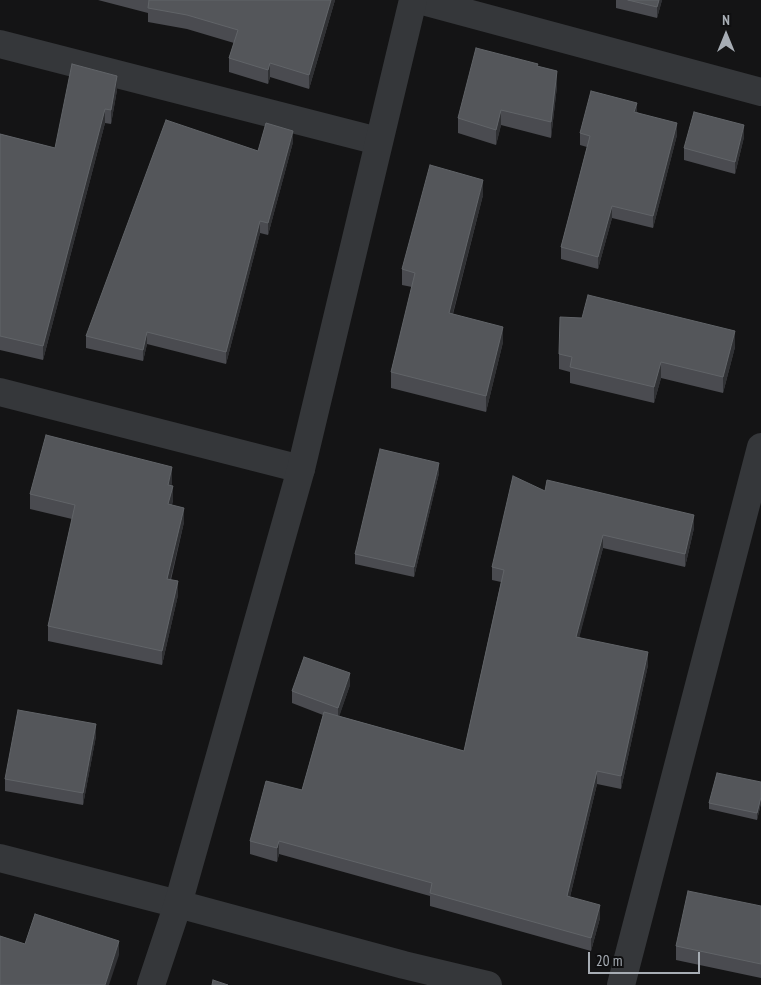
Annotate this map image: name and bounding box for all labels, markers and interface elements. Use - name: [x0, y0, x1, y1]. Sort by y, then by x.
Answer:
- north arrow: [701, 10, 751, 60]
- text: N: [722, 11, 730, 29]
- scale bar: [591, 942, 704, 974]
- text: 20 m: [596, 951, 622, 970]

